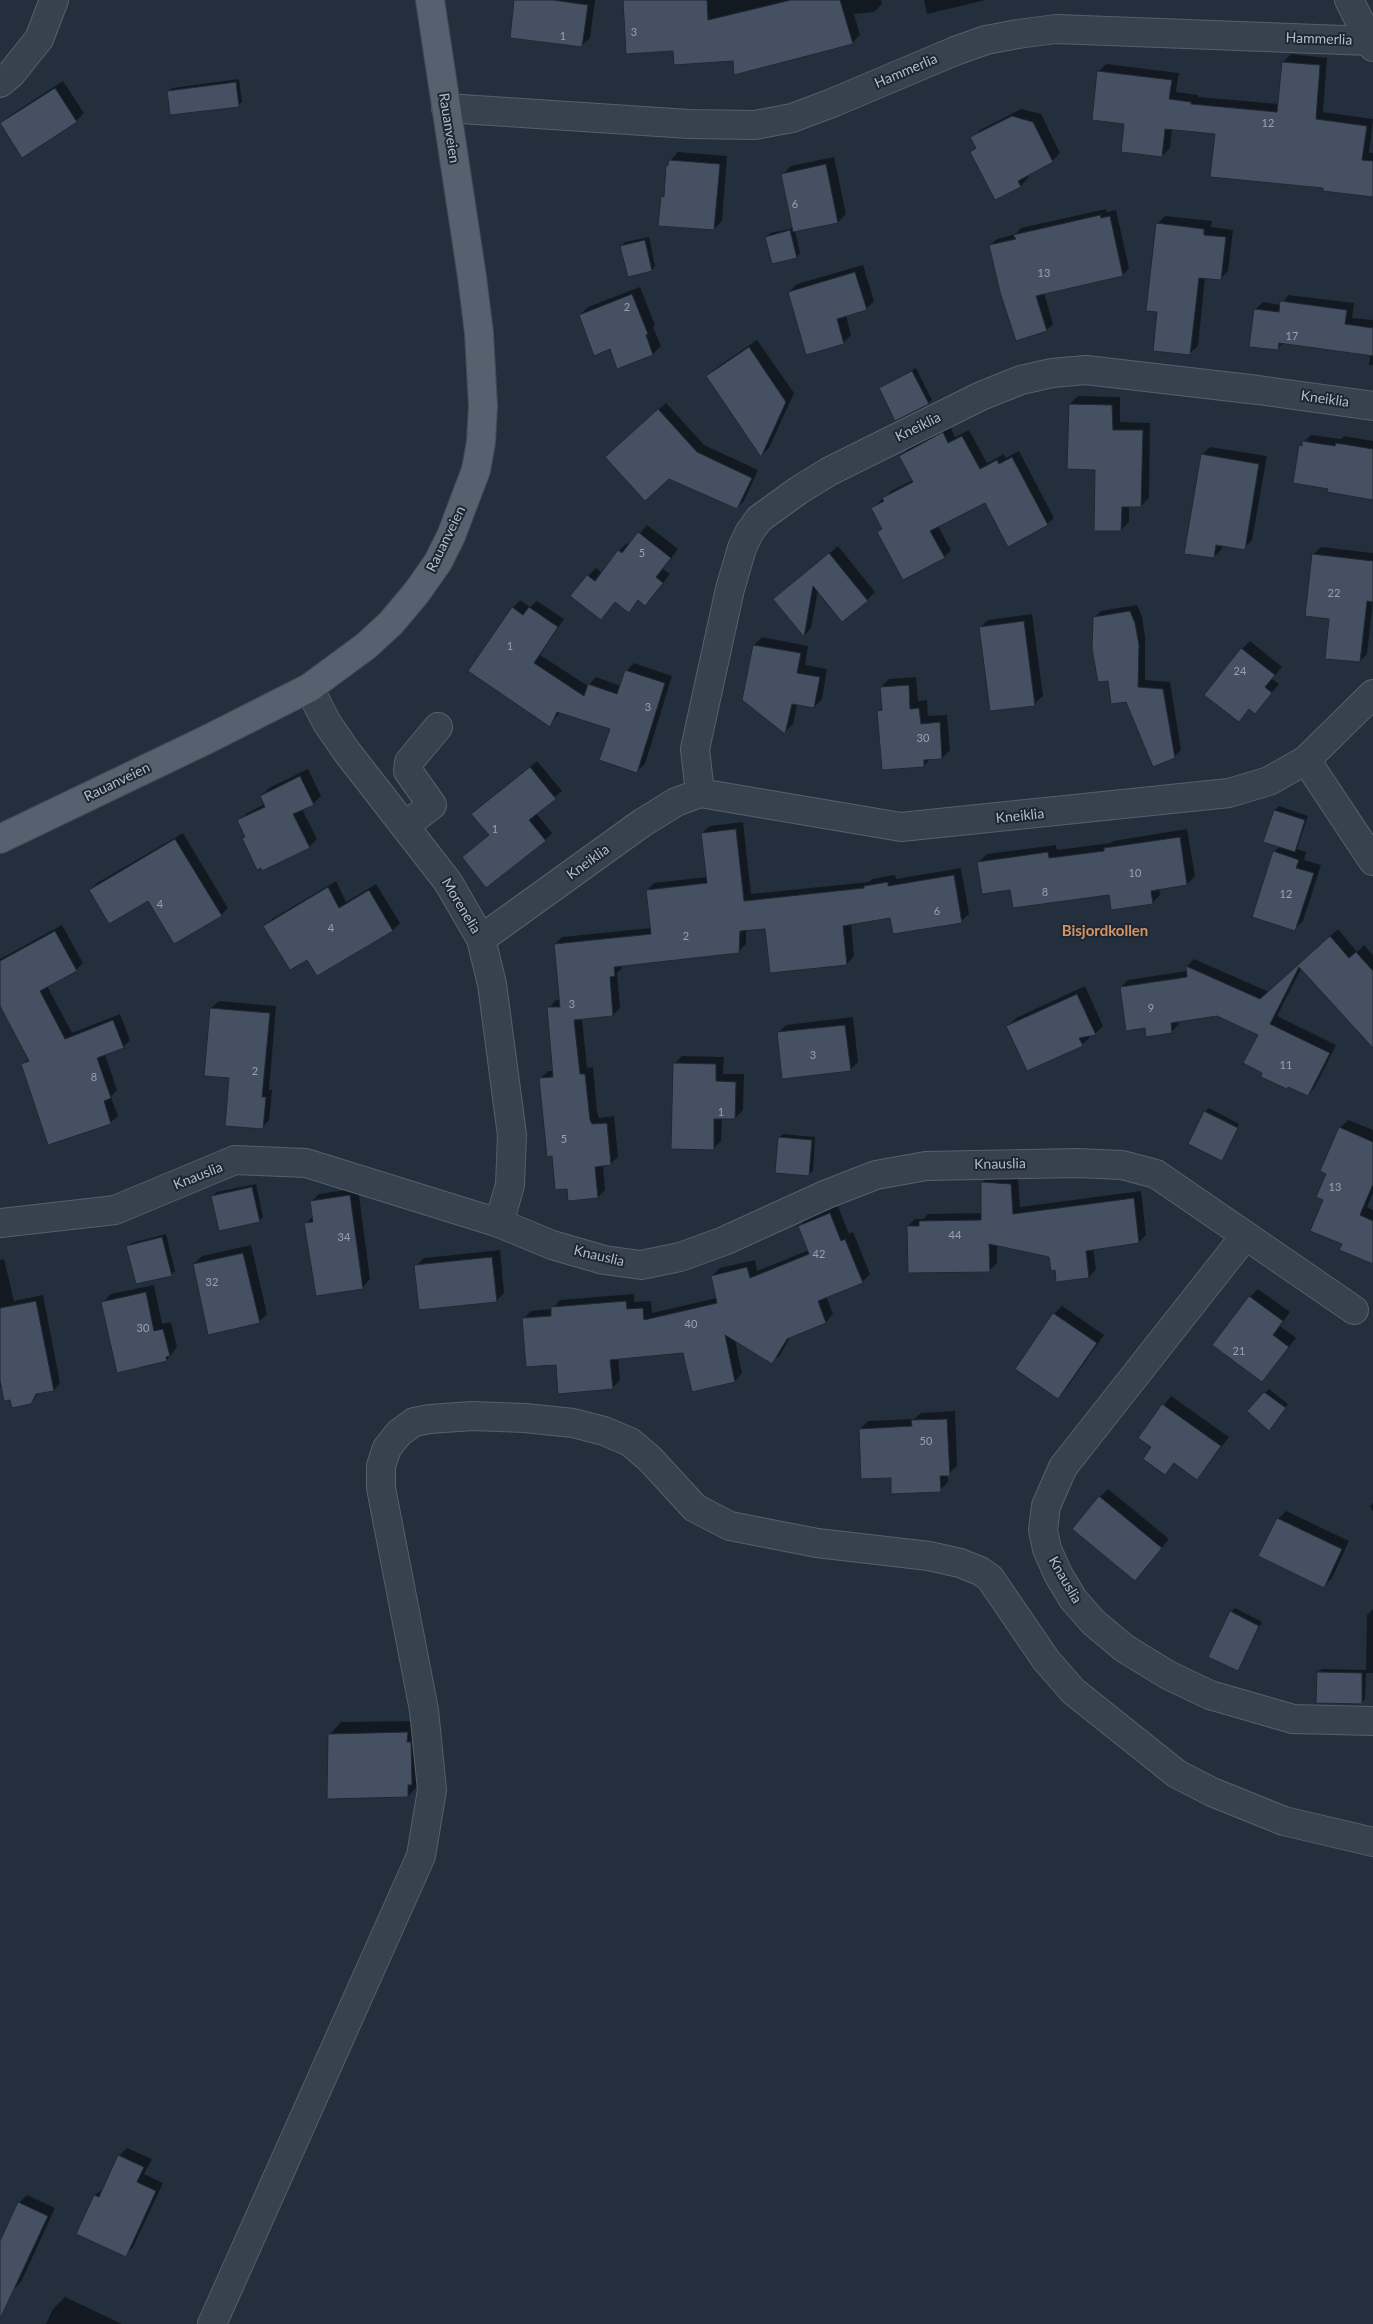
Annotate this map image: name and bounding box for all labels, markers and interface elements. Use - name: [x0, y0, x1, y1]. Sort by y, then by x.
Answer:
- house number: 3: [631, 25, 637, 39]
- house number: 1: [560, 29, 566, 43]
- street label: Hammerlia: [1285, 29, 1353, 49]
- street label: Hammerlia: [872, 50, 940, 92]
- street label: Rauanveien: [435, 92, 463, 164]
- house number: 12: [1262, 116, 1274, 130]
- house number: 6: [792, 197, 798, 211]
- house number: 13: [1038, 266, 1050, 280]
- house number: 2: [624, 300, 630, 314]
- house number: 17: [1286, 329, 1298, 343]
- street label: Kneiklia: [1300, 387, 1350, 411]
- street label: Kneiklia: [892, 409, 944, 445]
- street label: Rauanveien: [423, 503, 469, 575]
- house number: 5: [639, 546, 645, 560]
- house number: 22: [1328, 586, 1340, 600]
- house number: 1: [507, 639, 513, 653]
- house number: 24: [1234, 664, 1246, 678]
- house number: 3: [645, 700, 651, 714]
- house number: 30: [917, 731, 929, 745]
- street label: Rauanveien: [81, 759, 153, 805]
- street label: Kneiklia: [995, 805, 1045, 827]
- house number: 1: [492, 822, 498, 836]
- street label: Kneiklia: [563, 841, 613, 883]
- house number: 10: [1129, 866, 1141, 880]
- street label: Morenelia: [438, 875, 484, 937]
- house number: 8: [1042, 885, 1048, 899]
- house number: 12: [1280, 887, 1292, 901]
- house number: 4: [157, 897, 163, 911]
- house number: 6: [934, 904, 940, 918]
- house number: 4: [328, 921, 334, 935]
- district label: Bisjordkollen: [1062, 922, 1148, 940]
- house number: 2: [683, 929, 689, 943]
- house number: 3: [569, 997, 575, 1011]
- house number: 9: [1148, 1001, 1154, 1015]
- house number: 3: [810, 1048, 816, 1062]
- house number: 11: [1280, 1058, 1292, 1072]
- house number: 2: [252, 1064, 258, 1078]
- house number: 8: [91, 1070, 97, 1084]
- house number: 1: [718, 1105, 724, 1119]
- house number: 5: [561, 1132, 567, 1146]
- street label: Knauslia: [974, 1155, 1026, 1173]
- street label: Knauslia: [171, 1159, 225, 1193]
- house number: 13: [1329, 1180, 1341, 1194]
- house number: 44: [949, 1228, 961, 1242]
- house number: 34: [338, 1230, 350, 1244]
- street label: Knauslia: [572, 1242, 626, 1270]
- house number: 42: [813, 1247, 825, 1261]
- house number: 32: [206, 1275, 218, 1289]
- house number: 40: [685, 1317, 697, 1331]
- house number: 30: [137, 1321, 149, 1335]
- house number: 21: [1233, 1344, 1245, 1358]
- house number: 50: [920, 1434, 932, 1448]
- street label: Knauslia: [1045, 1553, 1085, 1607]

